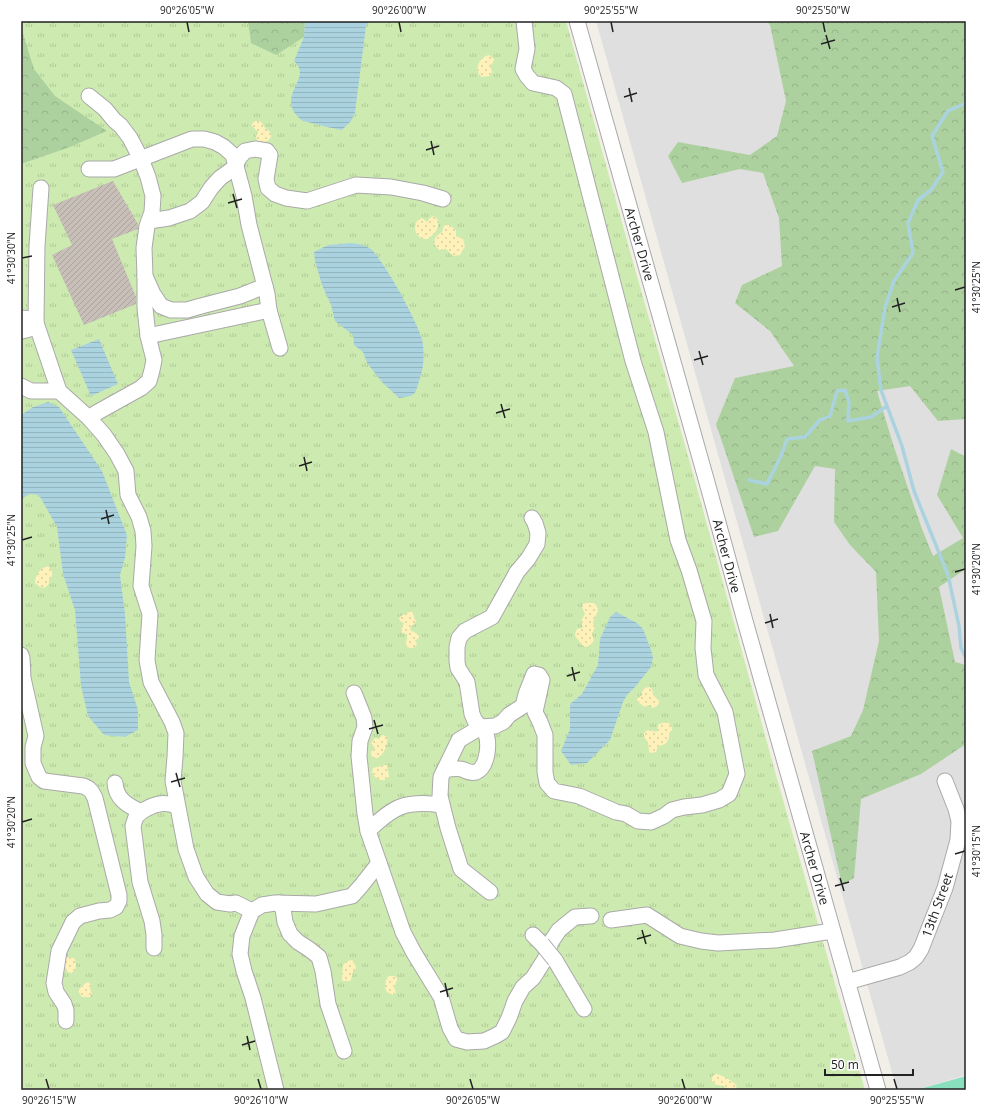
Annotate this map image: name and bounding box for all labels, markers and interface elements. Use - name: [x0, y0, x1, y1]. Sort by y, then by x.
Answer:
- text: 90°26'05"W: [160, 3, 215, 17]
- text: 90°26'00"W: [372, 3, 427, 17]
- text: 90°25'55"W: [584, 3, 639, 17]
- text: 90°25'50"W: [796, 3, 851, 17]
- street label: Archer Drive: [621, 205, 659, 283]
- text: 41°30'30"N: [4, 232, 18, 284]
- text: 41°30'25"N: [969, 261, 983, 313]
- text: 41°30'25"N: [4, 514, 18, 566]
- street label: Archer Drive: [709, 517, 745, 595]
- text: 41°30'20"N: [969, 543, 983, 595]
- text: 41°30'20"N: [4, 796, 18, 848]
- text: 41°30'15"N: [969, 825, 983, 877]
- street label: Archer Drive: [796, 829, 834, 907]
- street label: 13th Street: [917, 870, 957, 940]
- scale bar: [825, 1051, 913, 1077]
- text: 50 m: [831, 1056, 859, 1073]
- text: 90°26'15"W: [22, 1093, 77, 1107]
- text: 90°26'10"W: [234, 1093, 289, 1107]
- text: 90°26'05"W: [446, 1093, 501, 1107]
- text: 90°26'00"W: [658, 1093, 713, 1107]
- text: 90°25'55"W: [870, 1093, 925, 1107]

